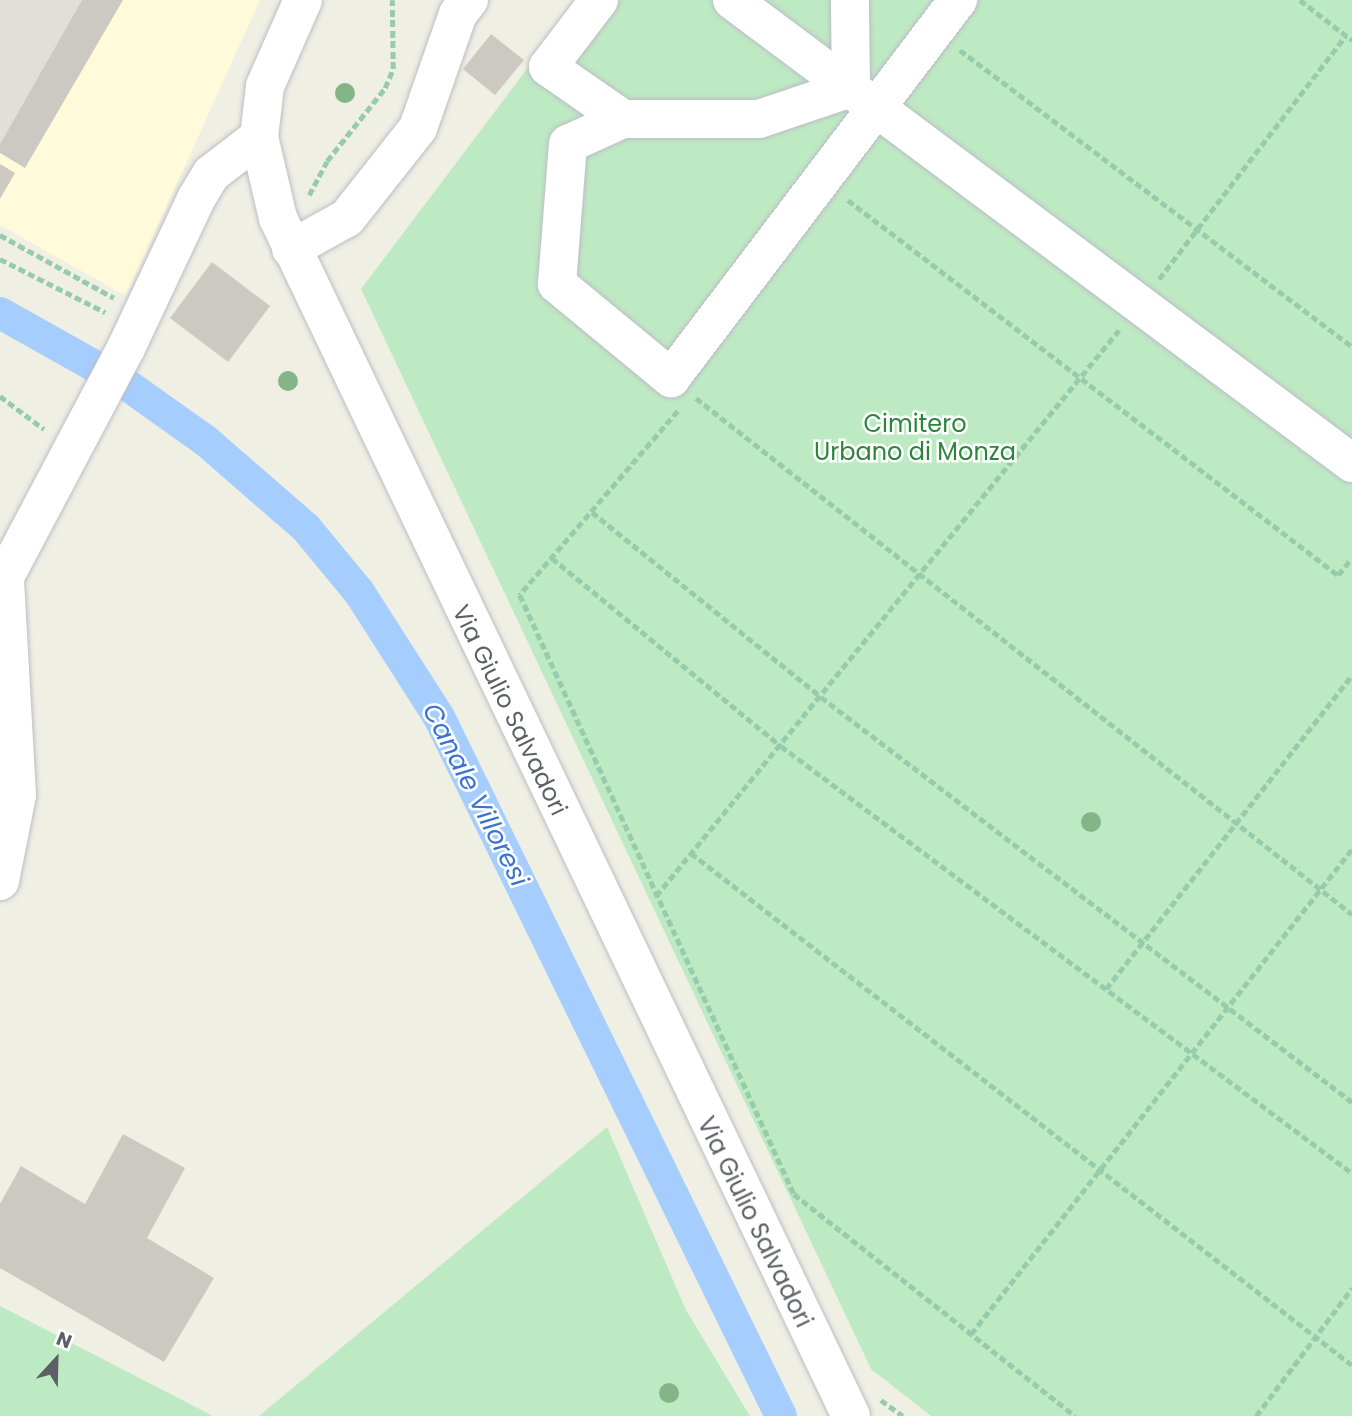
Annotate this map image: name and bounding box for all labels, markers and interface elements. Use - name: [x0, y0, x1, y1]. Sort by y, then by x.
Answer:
- park label: Cimitero Urbano di Monza: [814, 410, 1016, 466]
- street label: Via Giulio Salvadori: [447, 600, 573, 820]
- water label: Canale Villoresi: [415, 698, 535, 892]
- street label: Via Giulio Salvadori: [692, 1112, 818, 1332]
- north arrow: [21, 1325, 91, 1395]
- text: N: [52, 1325, 76, 1355]

